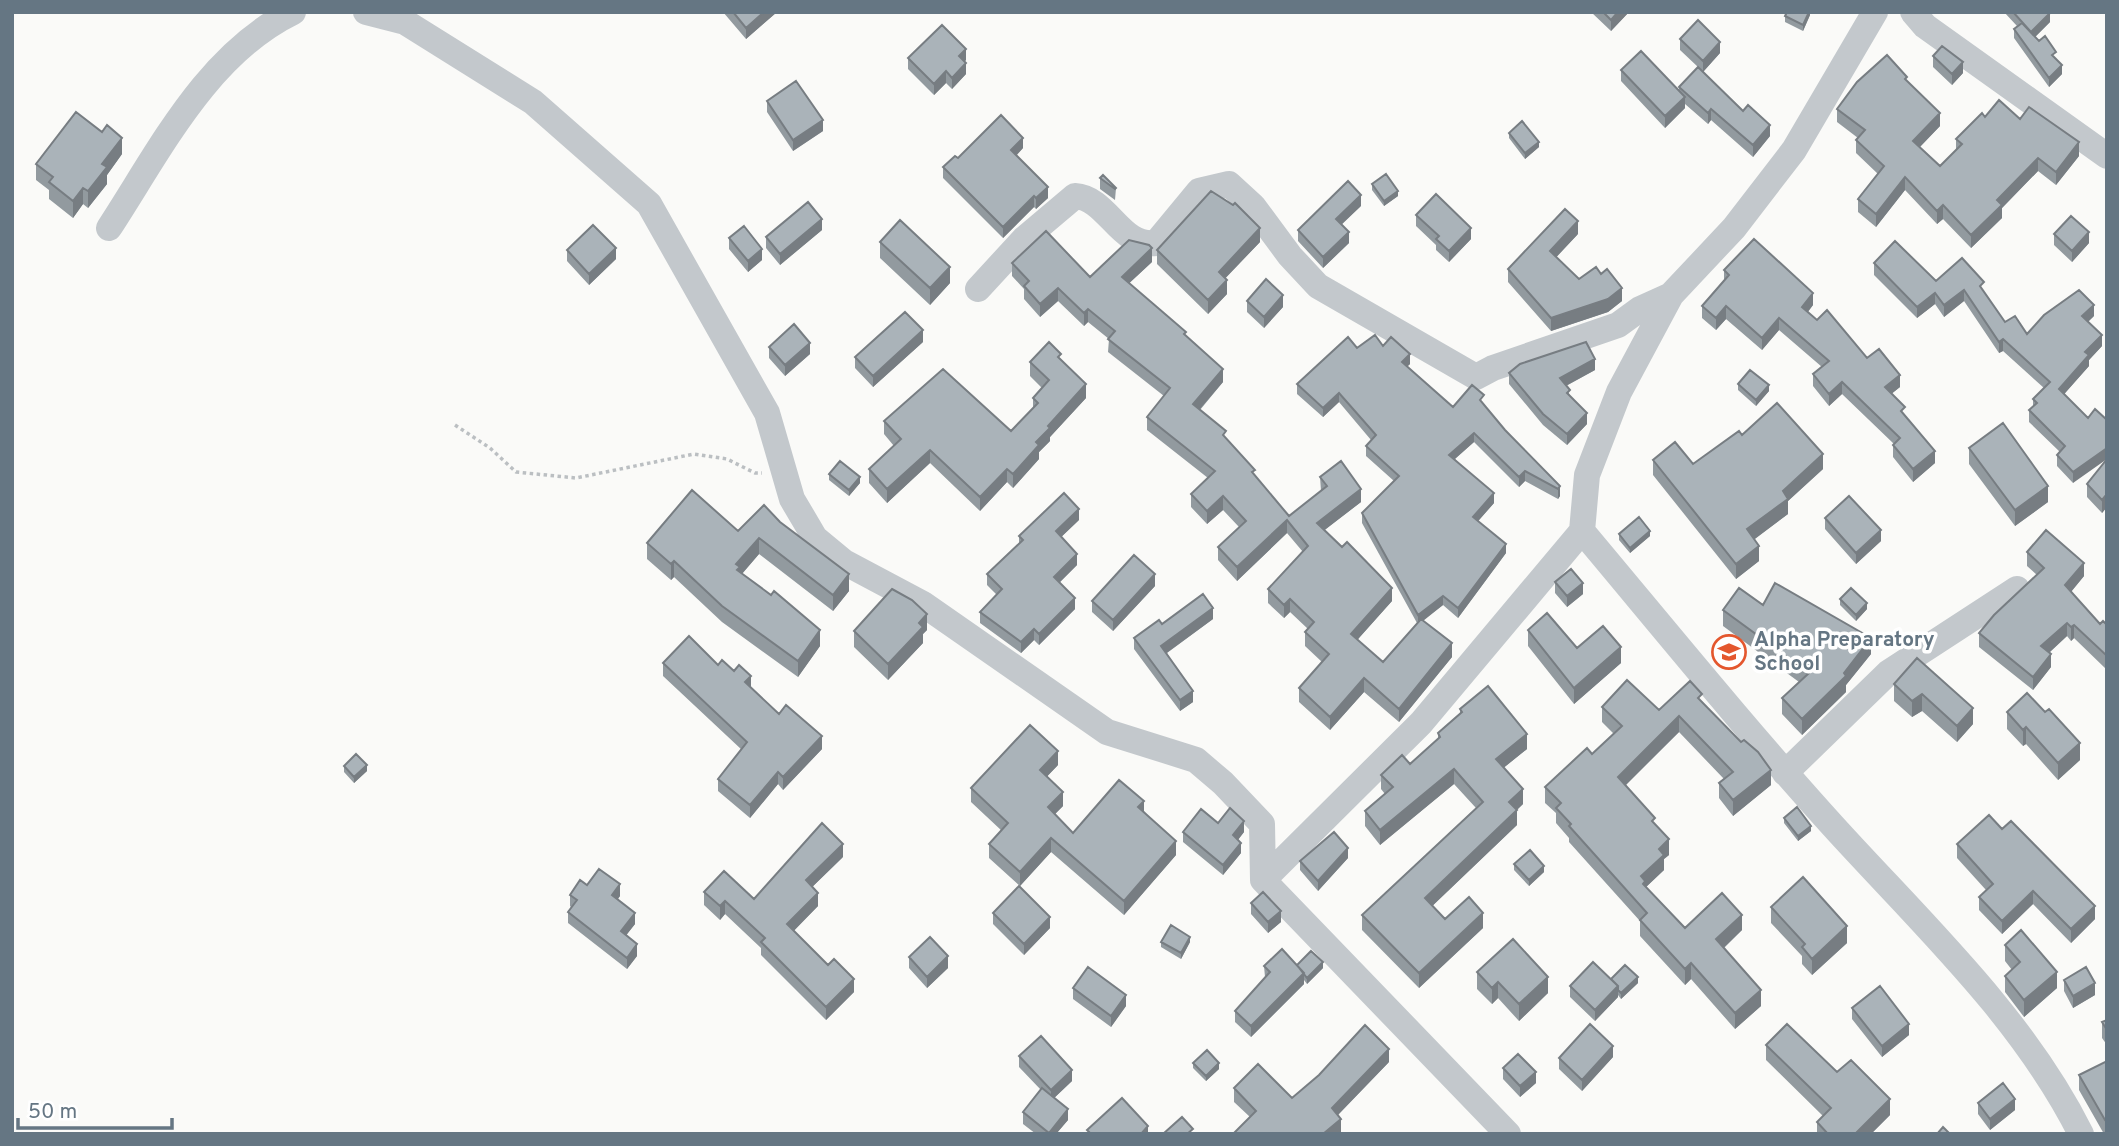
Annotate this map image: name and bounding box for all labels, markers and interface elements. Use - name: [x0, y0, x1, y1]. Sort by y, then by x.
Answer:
- place label: Alpha Preparatory School: [1754, 627, 1935, 678]
- school or university icon: Alpha Preparatory School: [1710, 633, 1748, 671]
- scale bar: [18, 1086, 172, 1130]
- text: 50 m: [28, 1099, 77, 1126]

